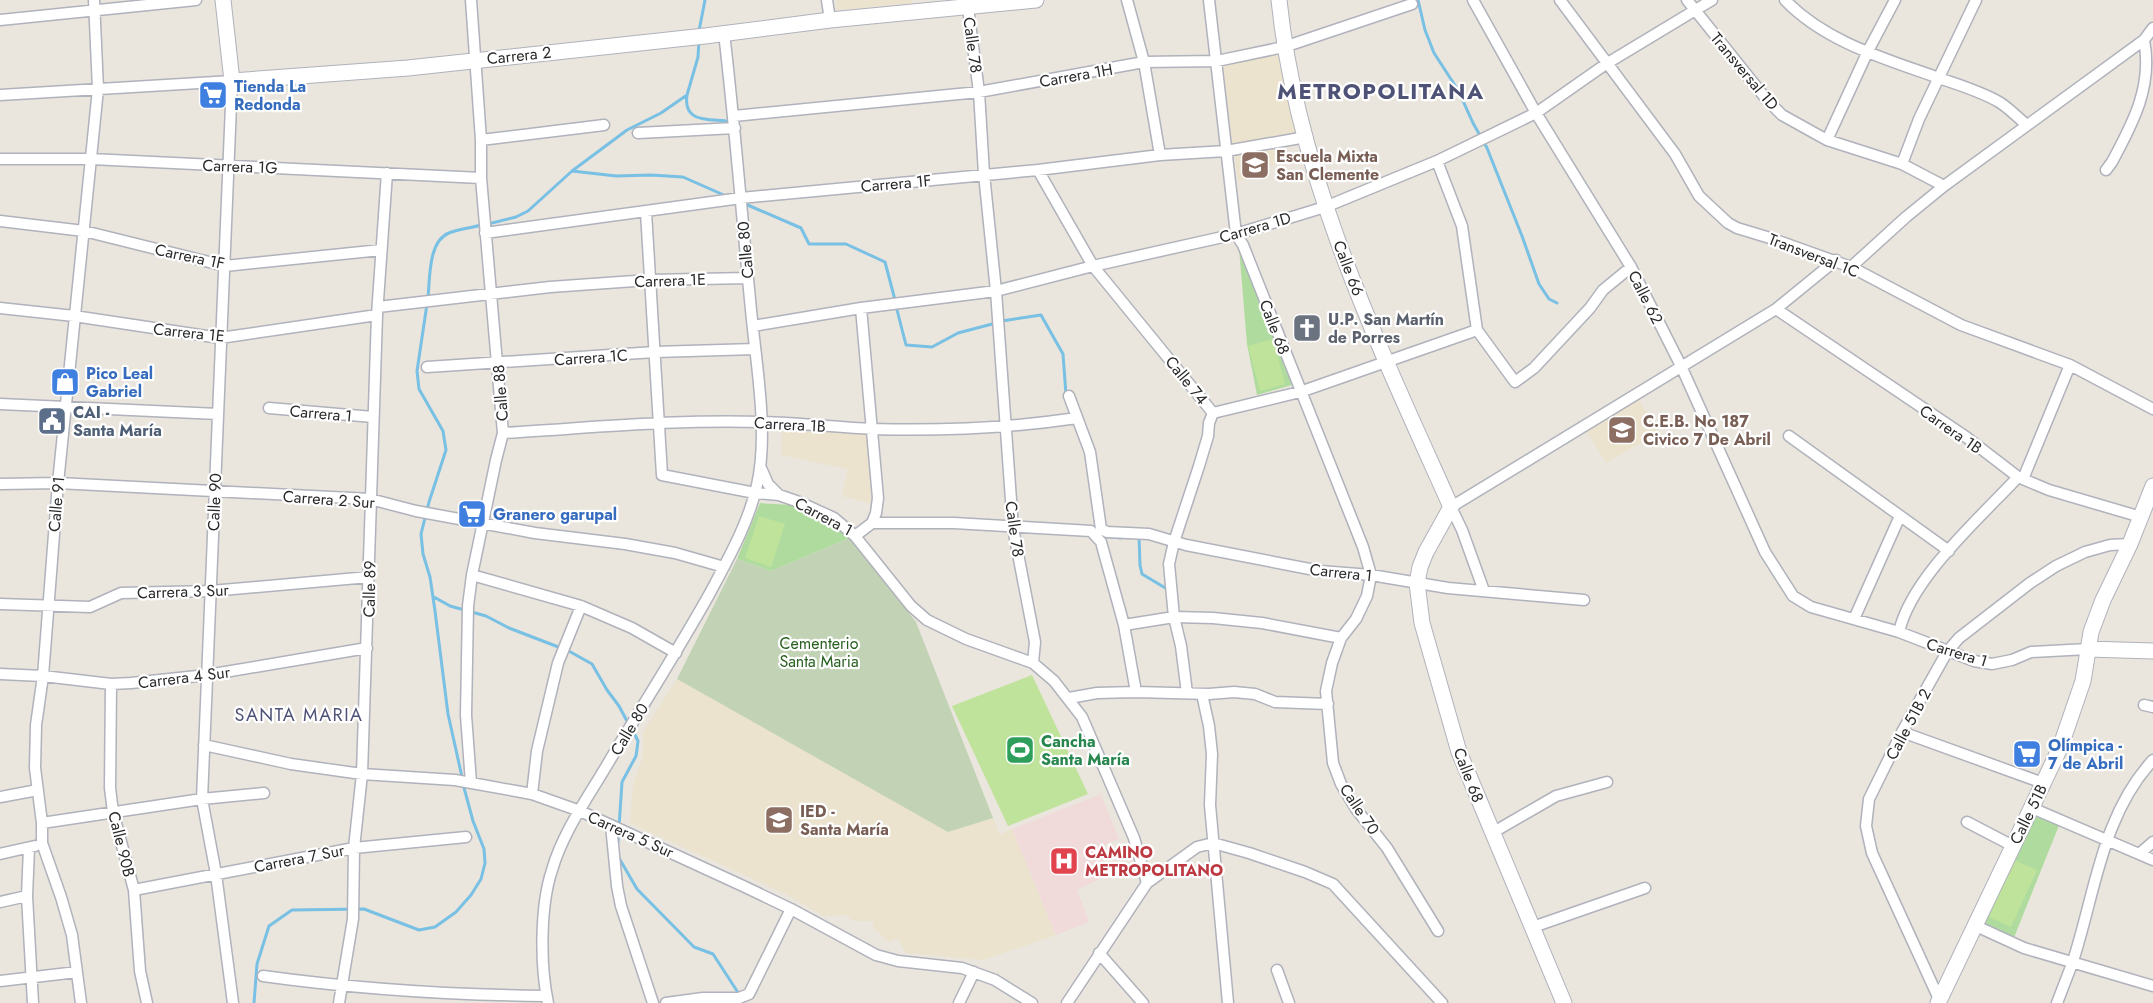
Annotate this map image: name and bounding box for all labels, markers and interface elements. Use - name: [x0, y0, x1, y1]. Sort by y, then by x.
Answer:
- street label: Calle 78: [957, 16, 988, 74]
- street label: Transversal 1D: [1705, 27, 1784, 115]
- street label: Carrera 2: [486, 41, 552, 70]
- street label: Carrera 1H: [1038, 58, 1115, 93]
- place label: Tienda La Redonda: [234, 75, 306, 116]
- district label: METROPOLITANA: [1277, 75, 1485, 107]
- supermarket icon: Tienda La Redonda: [197, 79, 229, 111]
- place label: Escuela Mixta San Clemente: [1276, 145, 1379, 186]
- school or university icon: Escuela Mixta San Clemente: [1239, 149, 1271, 181]
- street label: Carrera 1G: [202, 154, 278, 179]
- street label: Carrera 1F: [860, 169, 932, 198]
- street label: Carrera 1D: [1217, 206, 1294, 249]
- street label: Calle 80: [732, 220, 759, 280]
- street label: Transversal 1C: [1765, 228, 1862, 283]
- street label: Calle 66: [1327, 237, 1370, 299]
- street label: Carrera 1F: [153, 238, 227, 275]
- street label: Calle 62: [1622, 266, 1669, 328]
- street label: Carrera 1E: [634, 268, 706, 293]
- street label: Calle 68: [1254, 296, 1295, 358]
- place label: U.P. San Martín de Porres: [1328, 308, 1444, 349]
- church icon: U.P. San Martín de Porres: [1291, 312, 1323, 344]
- street label: Carrera 1E: [152, 317, 226, 348]
- street label: Carrera 1C: [553, 343, 629, 372]
- street label: Calle 74: [1160, 351, 1213, 410]
- place label: Pico Leal Gabriel: [86, 362, 153, 403]
- street label: Calle 88: [487, 364, 514, 422]
- shop icon: Pico Leal Gabriel: [49, 366, 81, 398]
- street label: Carrera 1: [289, 399, 353, 428]
- street label: Carrera 1B: [1915, 399, 1987, 459]
- place label: CAI - Santa María: [73, 401, 162, 442]
- public building icon: CAI - Santa María: [36, 405, 68, 437]
- place label: C.E.B. No 187 Civico 7 De Abril: [1643, 410, 1771, 451]
- street label: Carrera 1B: [754, 411, 826, 438]
- school or university icon: C.E.B. No 187 Civico 7 De Abril: [1606, 414, 1638, 446]
- street label: Calle 90: [202, 473, 227, 531]
- street label: Calle 91: [43, 475, 70, 533]
- street label: Carrera 2 Sur: [282, 485, 376, 514]
- street label: Carrera 1: [791, 492, 857, 541]
- supermarket icon: Granero garupal: [456, 498, 488, 530]
- street label: Calle 78: [999, 500, 1030, 558]
- place label: Granero garupal: [493, 503, 617, 526]
- street label: Carrera 1: [1309, 558, 1373, 587]
- street label: Calle 89: [358, 560, 381, 618]
- street label: Carrera 3 Sur: [137, 578, 230, 605]
- park label: Cementerio Santa Maria: [779, 632, 859, 673]
- street label: Carrera 1: [1923, 632, 1990, 673]
- street label: Carrera 4 Sur: [137, 660, 232, 695]
- street label: Calle 51B 2: [1880, 684, 1937, 764]
- street label: Calle 80: [605, 699, 654, 760]
- district label: SANTA MARIA: [235, 702, 363, 728]
- place label: Cancha Santa María: [1041, 730, 1130, 771]
- sports icon: Cancha Santa María: [1004, 734, 1036, 766]
- place label: Olímpica - 7 de Abril: [2048, 734, 2123, 775]
- supermarket icon: Olímpica - 7 de Abril: [2011, 738, 2043, 770]
- street label: Calle 68: [1448, 744, 1489, 806]
- street label: Calle 70: [1334, 779, 1385, 839]
- street label: Calle 51B: [2004, 780, 2053, 848]
- place label: IED - Santa María: [800, 800, 889, 841]
- school or university icon: IED - Santa María: [763, 804, 795, 836]
- street label: Carrera 5 Sur: [584, 805, 678, 864]
- street label: Calle 90B: [102, 809, 141, 879]
- street label: Carrera 7 Sur: [252, 838, 347, 879]
- place label: CAMINO METROPOLITANO: [1085, 841, 1223, 882]
- hospital icon: CAMINO METROPOLITANO: [1048, 845, 1080, 877]

